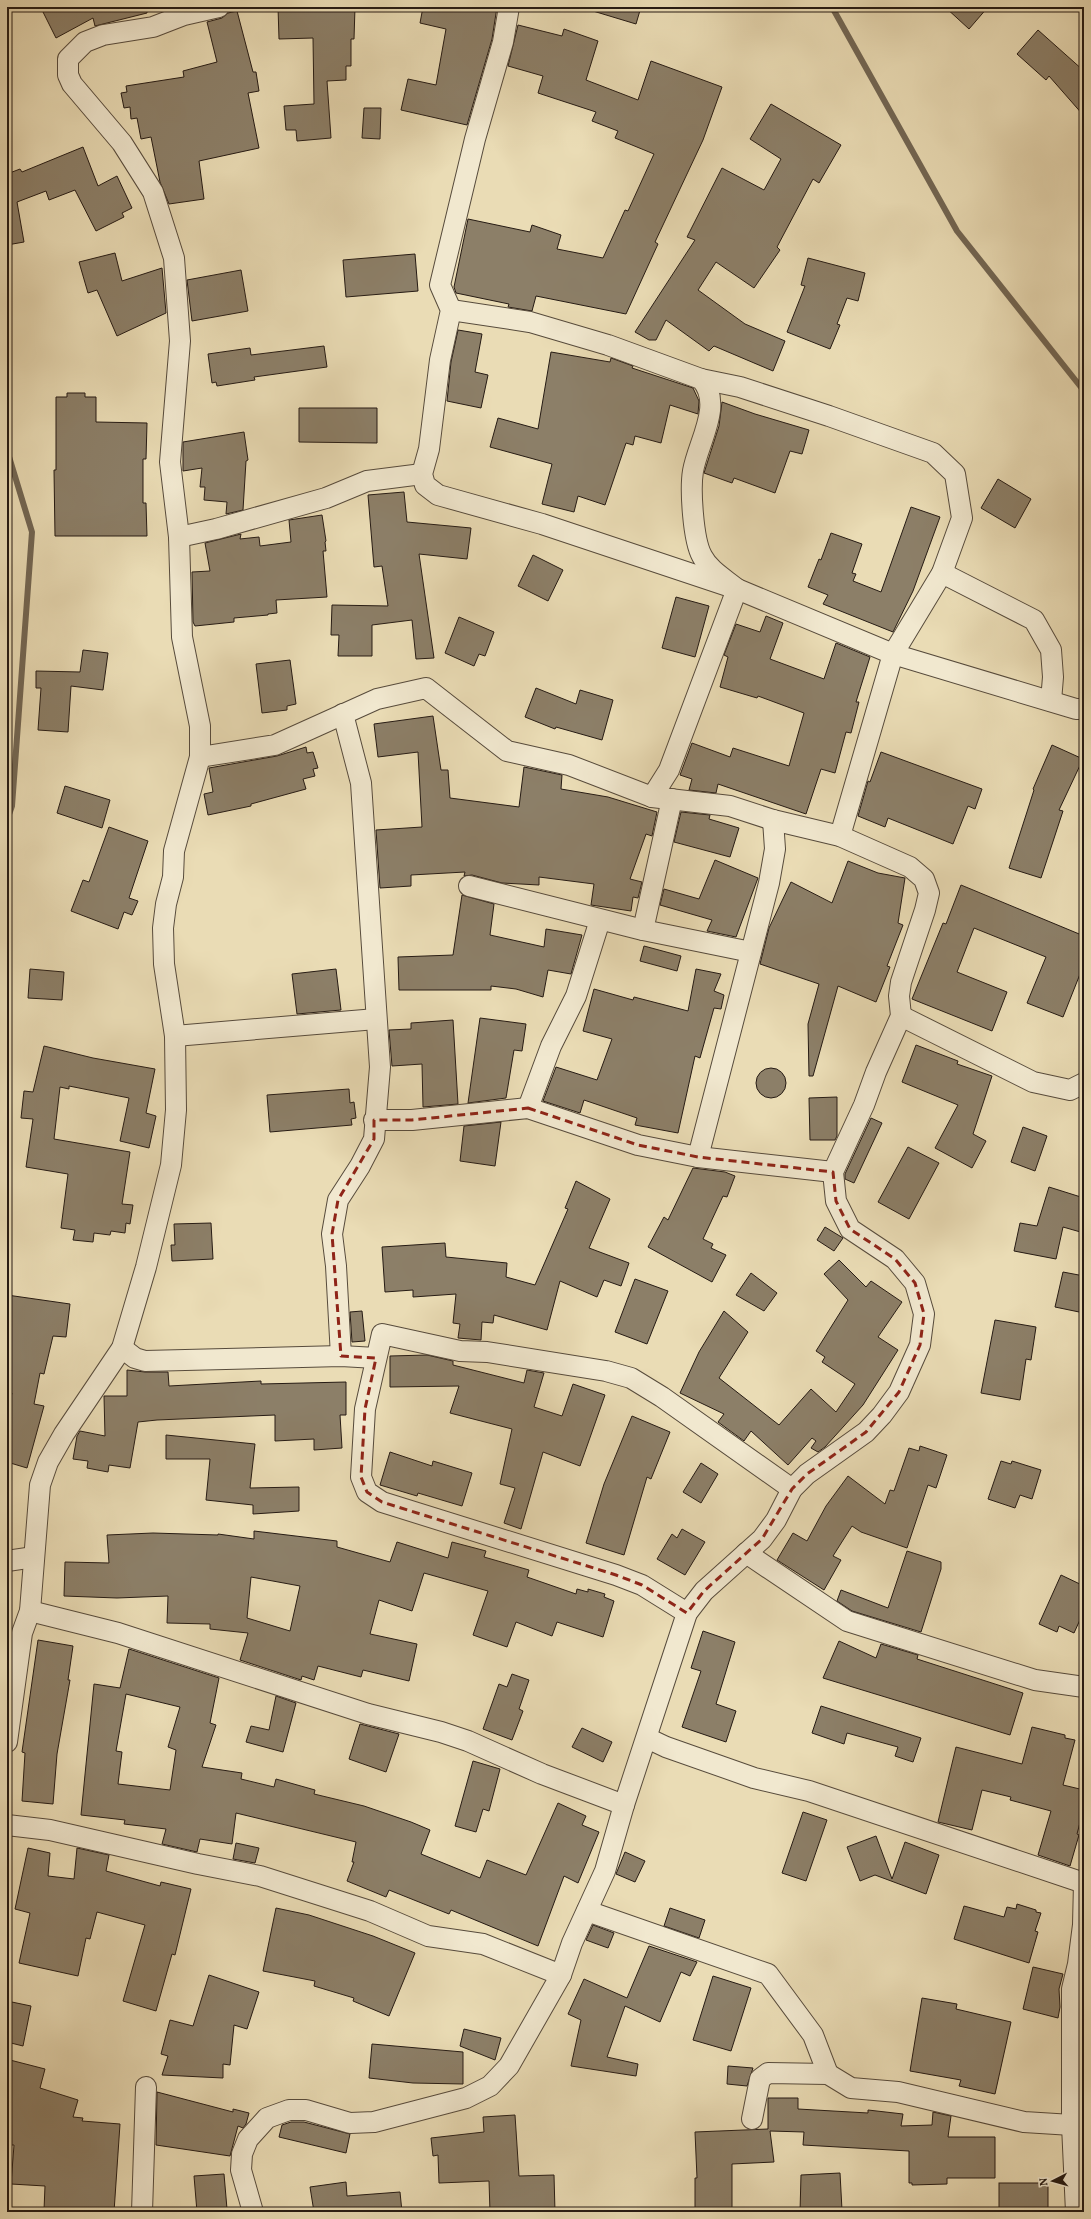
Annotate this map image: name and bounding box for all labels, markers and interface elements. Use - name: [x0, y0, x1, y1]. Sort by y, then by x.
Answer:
- north arrow: [1033, 2161, 1073, 2201]
- text: N: [1037, 2177, 1052, 2187]

